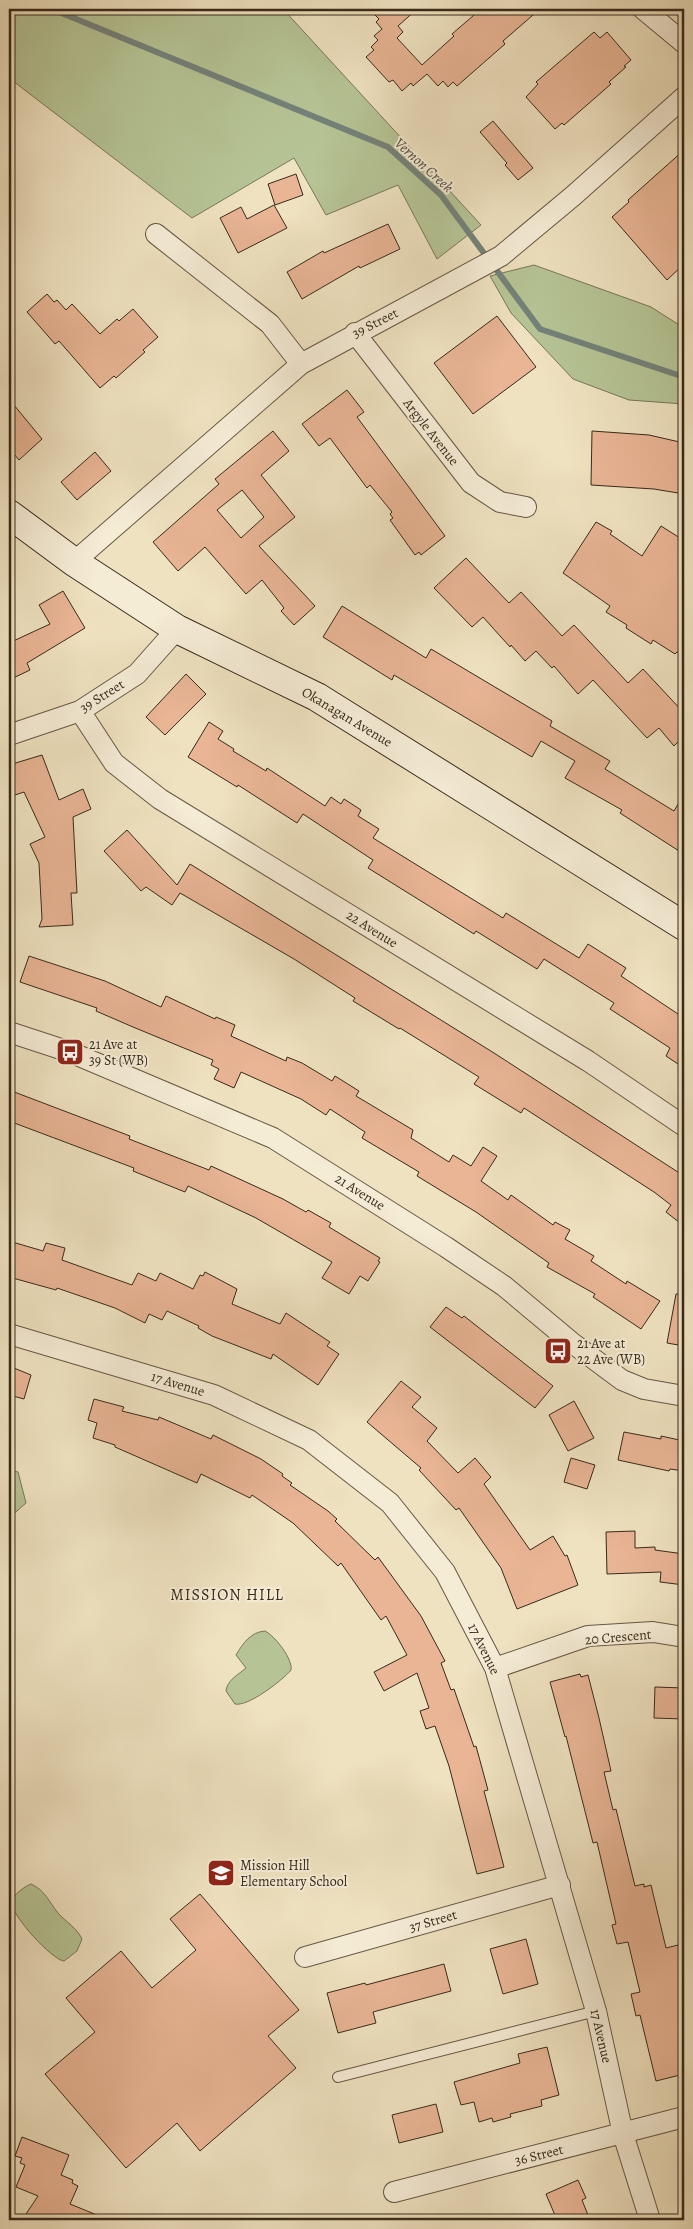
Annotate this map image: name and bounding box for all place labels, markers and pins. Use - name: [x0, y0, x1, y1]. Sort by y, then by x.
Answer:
- place label: 21 Ave at 39 St (WB): [89, 1035, 148, 1070]
- bus stop icon: 21 Ave at 39 St (WB): [55, 1037, 85, 1067]
- place label: 21 Ave at 22 Ave (WB): [577, 1334, 645, 1369]
- bus stop icon: 21 Ave at 22 Ave (WB): [543, 1336, 573, 1366]
- place label: Mission Hill Elementary School: [240, 1856, 348, 1891]
- school or university icon: Mission Hill Elementary School: [206, 1858, 236, 1888]

